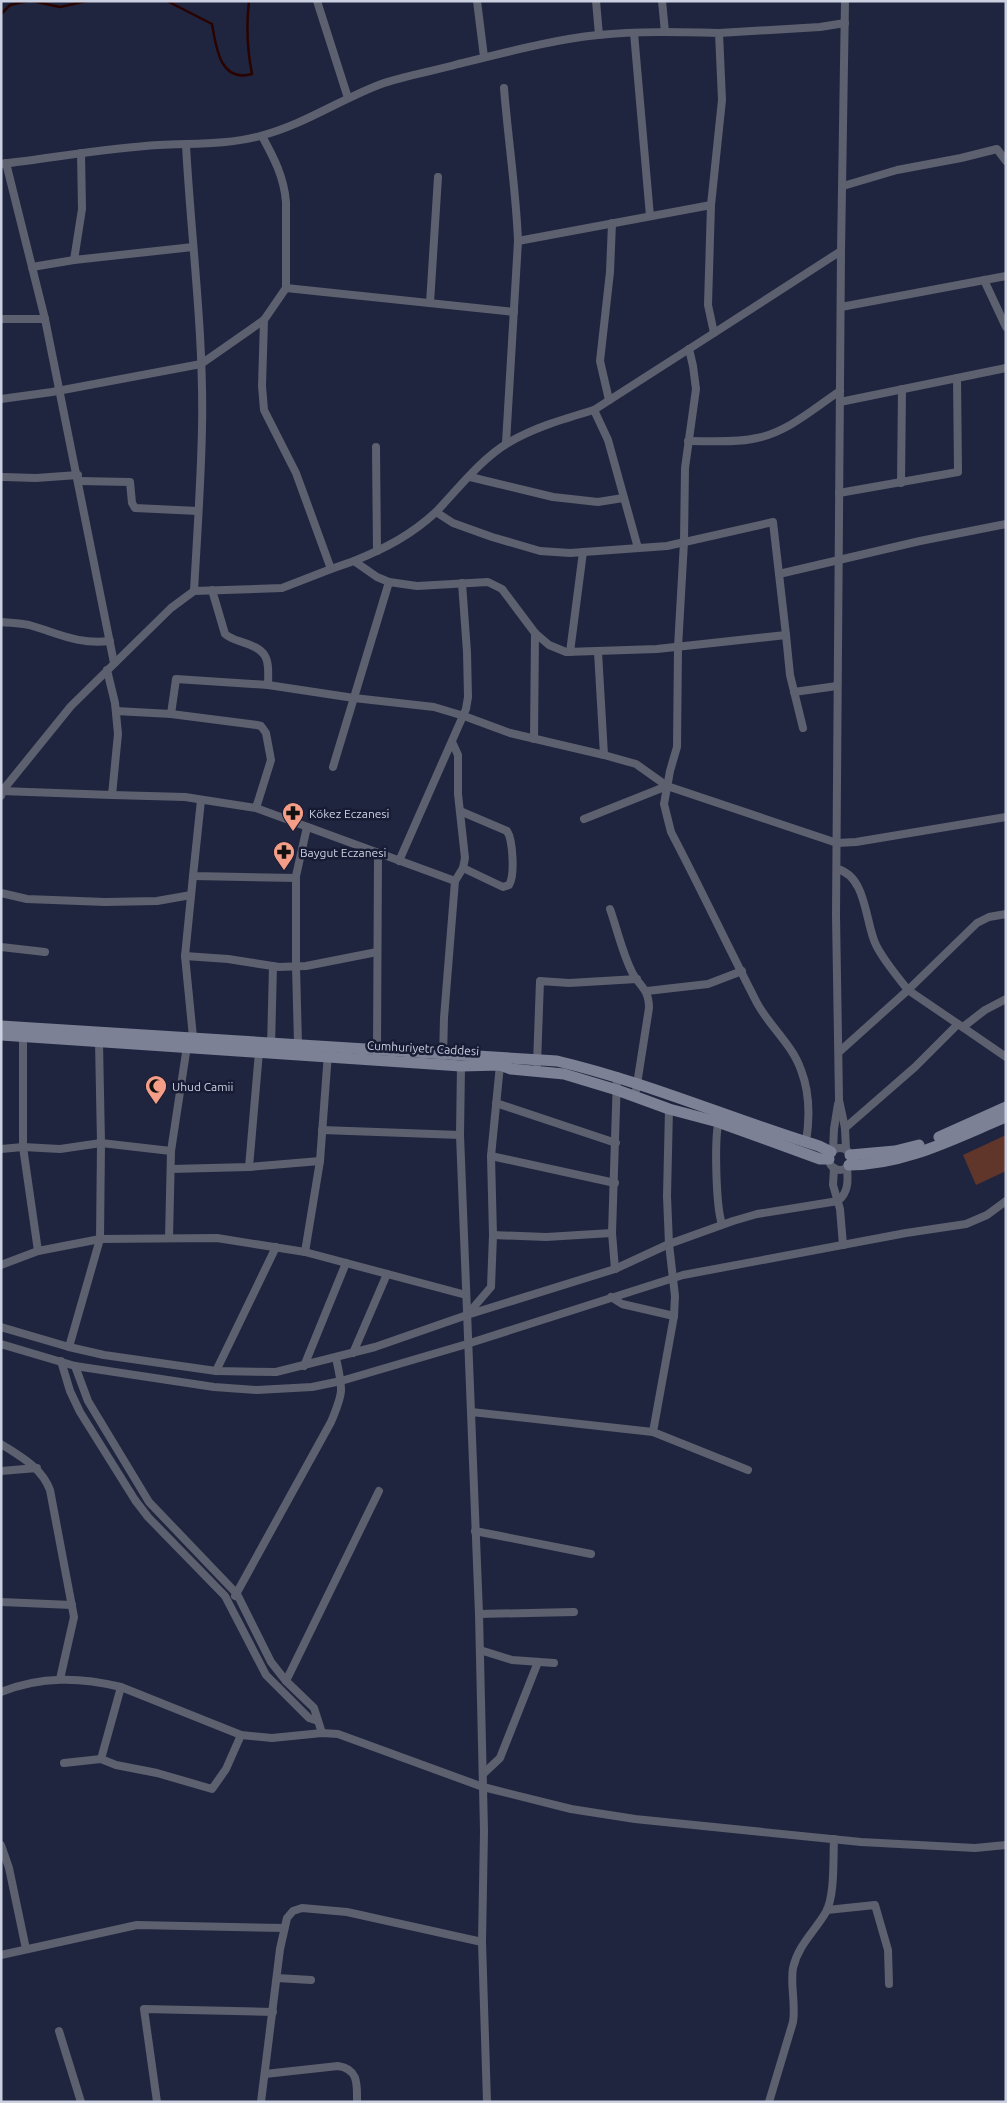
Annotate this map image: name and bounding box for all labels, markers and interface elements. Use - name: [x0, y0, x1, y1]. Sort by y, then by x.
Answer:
- pharmacy icon: Kökez Eczanesi: [281, 801, 305, 832]
- place label: Kökez Eczanesi: [309, 807, 390, 820]
- pharmacy icon: Baygut Eczanesi: [272, 840, 296, 871]
- place label: Baygut Eczanesi: [300, 846, 386, 859]
- street label: Cumhuriyetr Caddesi: [367, 1039, 480, 1057]
- mosque icon: Uhud Camii: [144, 1074, 168, 1105]
- place label: Uhud Camii: [172, 1080, 233, 1093]

